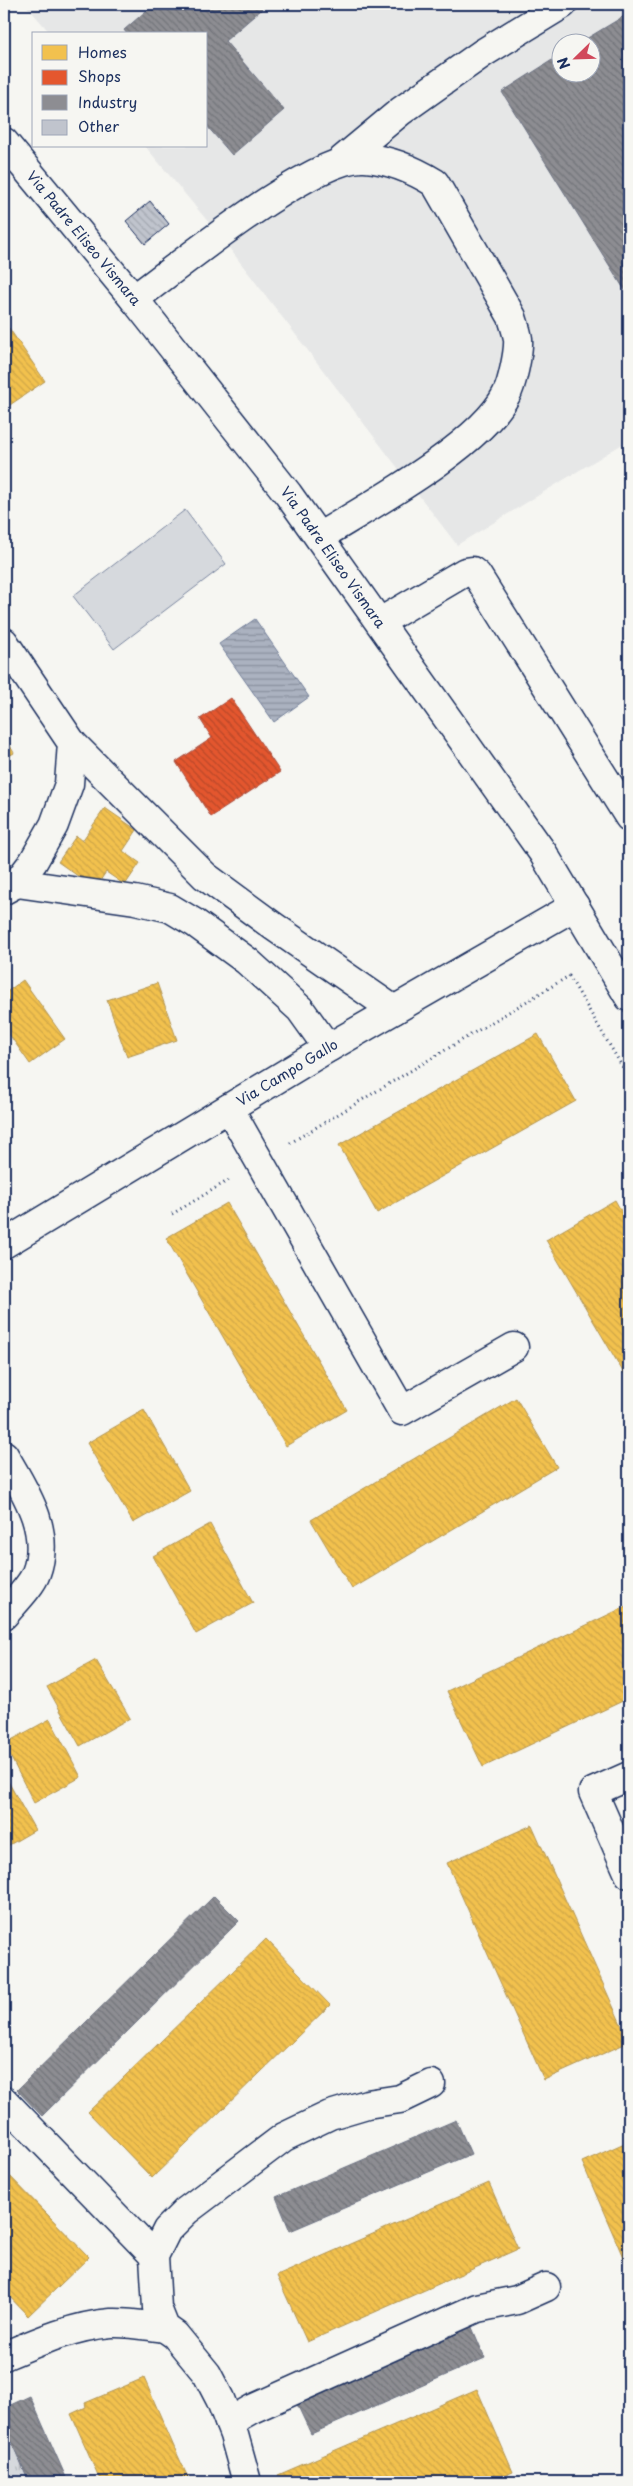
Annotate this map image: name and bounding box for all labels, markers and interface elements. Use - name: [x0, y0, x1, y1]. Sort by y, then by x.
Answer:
- legend: [32, 32, 208, 148]
- north arrow: [550, 32, 600, 82]
- text: Homes: [78, 40, 127, 63]
- text: N: [552, 54, 575, 72]
- text: Shops: [78, 64, 121, 87]
- text: Industry: [78, 90, 137, 113]
- text: Other: [78, 114, 119, 137]
- street label: Via Padre Eliseo Vismara: [22, 166, 146, 310]
- street label: Via Padre Eliseo Vismara: [276, 482, 391, 632]
- street label: Via Campo Gallo: [232, 1033, 342, 1111]

